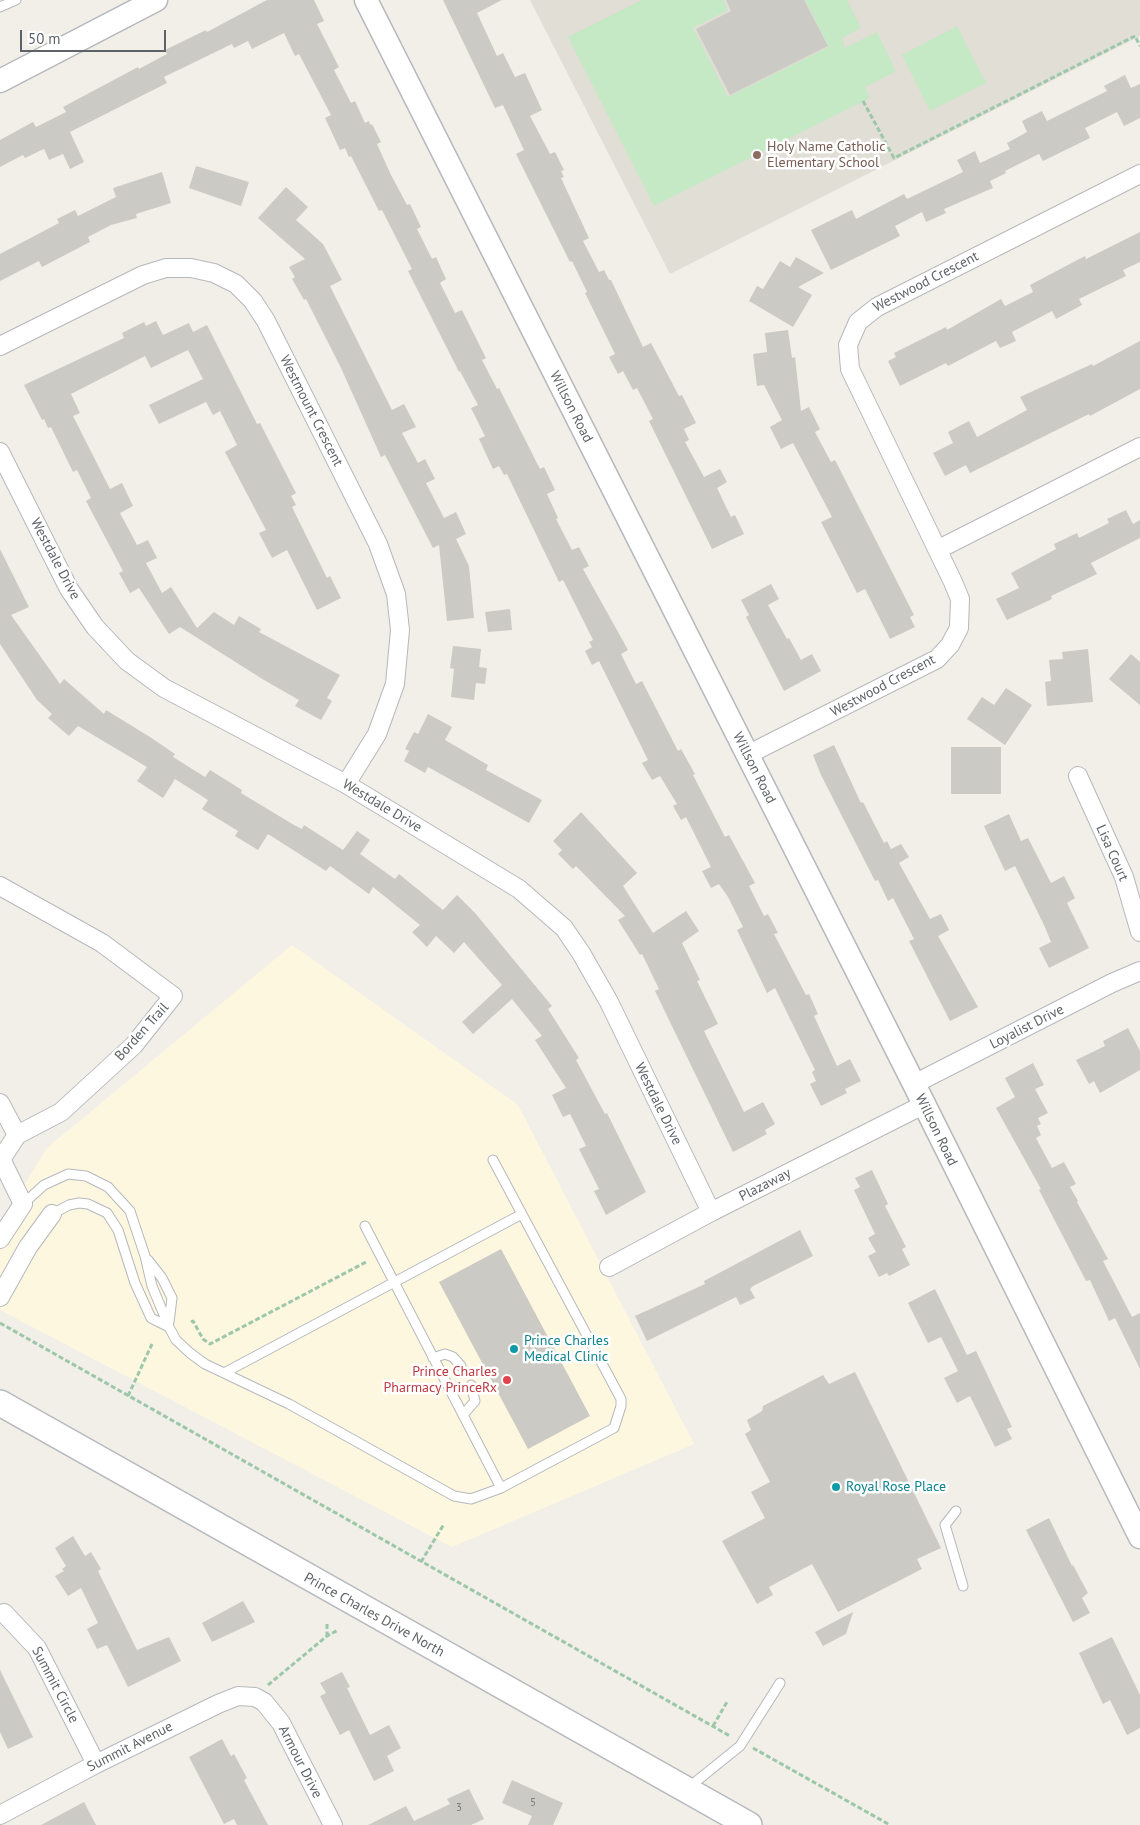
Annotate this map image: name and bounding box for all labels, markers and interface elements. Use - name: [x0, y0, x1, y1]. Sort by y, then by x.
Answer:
- scale bar: [22, 20, 169, 52]
- text: 50 m: [28, 29, 61, 48]
- place label: Holy Name Catholic Elementary School: [767, 139, 886, 172]
- marker: Holy Name Catholic Elementary School: [751, 149, 763, 161]
- street label: Westwood Crescent: [870, 248, 982, 316]
- street label: Westmount Crescent: [276, 353, 346, 469]
- street label: Willson Road: [546, 368, 596, 446]
- street label: Westdale Drive: [27, 516, 83, 602]
- street label: Westwood Crescent: [828, 651, 938, 721]
- street label: Willson Road: [729, 729, 779, 807]
- street label: Westdale Drive: [339, 776, 425, 836]
- street label: Lisa Court: [1092, 822, 1132, 884]
- street label: Borden Trail: [112, 1000, 172, 1064]
- street label: Loyalist Drive: [987, 1001, 1067, 1053]
- street label: Westdale Drive: [631, 1060, 685, 1148]
- street label: Willson Road: [911, 1091, 961, 1169]
- street label: Plazaway: [736, 1165, 794, 1205]
- place label: Prince Charles Medical Clinic: [524, 1333, 609, 1365]
- marker: Prince Charles Medical Clinic: [508, 1343, 520, 1355]
- place label: Prince Charles Pharmacy PrinceRx: [383, 1364, 497, 1396]
- marker: Prince Charles Pharmacy PrinceRx: [501, 1374, 513, 1386]
- place label: Royal Rose Place: [846, 1479, 946, 1495]
- marker: Royal Rose Place: [830, 1481, 842, 1493]
- street label: Prince Charles Drive North: [301, 1569, 447, 1661]
- street label: Summit Circle: [28, 1644, 82, 1726]
- street label: Summit Avenue: [84, 1718, 176, 1776]
- street label: Armour Drive: [275, 1723, 325, 1801]
- house number: 5: [530, 1796, 536, 1810]
- house number: 3: [456, 1801, 462, 1815]

